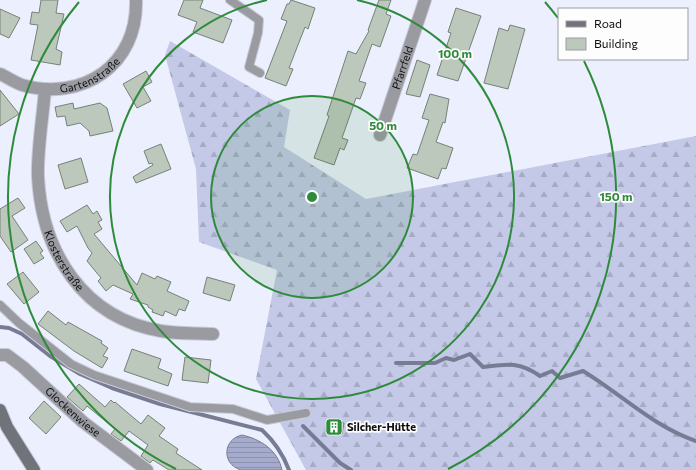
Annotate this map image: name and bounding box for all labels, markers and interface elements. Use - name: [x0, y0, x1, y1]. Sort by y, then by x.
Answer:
- legend: [558, 8, 688, 60]
- text: Road: [594, 16, 622, 30]
- text: Building: [594, 36, 638, 50]
- street label: Pfarrfeld: [389, 44, 415, 91]
- text: 100 m: [438, 46, 472, 60]
- street label: Gartenstraße: [59, 54, 122, 95]
- text: 50 m: [369, 118, 397, 132]
- text: 150 m: [599, 189, 633, 203]
- centre of rings: [305, 190, 319, 204]
- street label: Klosterstraße: [42, 228, 87, 293]
- street label: Glockenwiese: [43, 384, 103, 439]
- building icon: Silcher-Hütte: [324, 417, 344, 437]
- place label: Silcher-Hütte: [347, 420, 416, 433]

